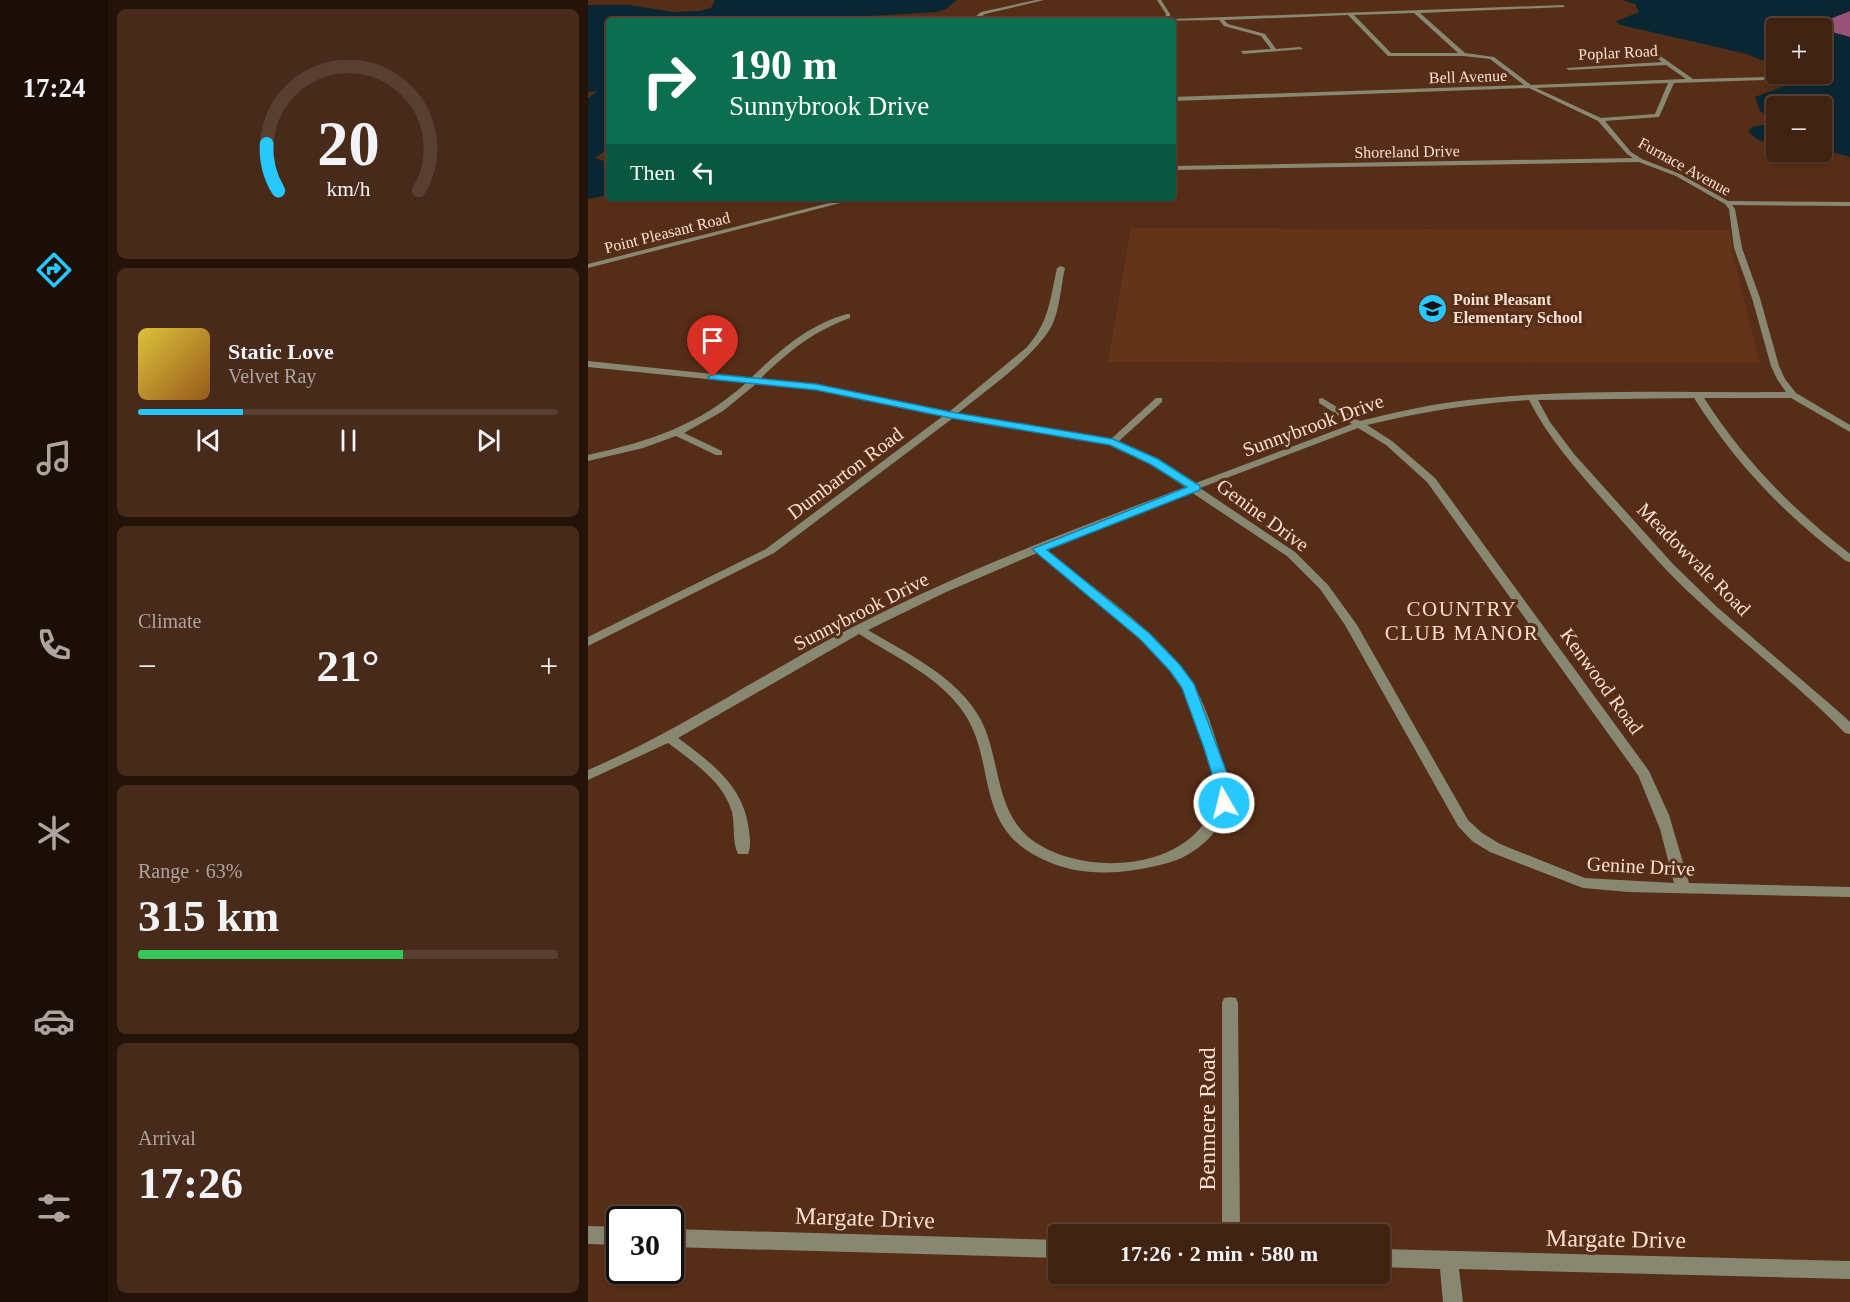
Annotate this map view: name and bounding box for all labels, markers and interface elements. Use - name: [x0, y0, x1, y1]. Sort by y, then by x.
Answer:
- map controls: [1766, 18, 1832, 162]
- button: +: [1766, 18, 1832, 84]
- icon: right: [630, 42, 708, 120]
- text: 190 m: [729, 42, 838, 88]
- street label: Poplar Road: [1578, 42, 1658, 64]
- street label: Bell Avenue: [1429, 67, 1507, 86]
- text: 17:24: [23, 73, 86, 103]
- text: Sunnybrook Drive: [729, 91, 929, 121]
- button: −: [1766, 96, 1832, 162]
- text: 20: [317, 109, 379, 178]
- street label: Furnace Avenue: [1635, 134, 1734, 199]
- street label: Shoreland Drive: [1354, 142, 1460, 161]
- icon: left: [687, 156, 720, 189]
- text: Then: [630, 160, 675, 185]
- text: km/h: [326, 177, 370, 201]
- street label: Point Pleasant Road: [603, 209, 732, 256]
- icon: directions: [33, 249, 75, 291]
- place label: Point Pleasant Elementary School: [1453, 291, 1583, 327]
- school or university icon: Point Pleasant Elementary School: [1416, 292, 1448, 324]
- pin: [687, 315, 738, 377]
- icon: arrive: [696, 324, 729, 357]
- text: Static Love: [228, 339, 334, 364]
- text: Velvet Ray: [228, 365, 316, 387]
- street label: Sunnybrook Drive: [1240, 389, 1387, 462]
- street label: Dumbarton Road: [783, 423, 907, 523]
- icon: previous: [192, 424, 225, 457]
- icon: pause: [332, 424, 365, 457]
- icon: next: [472, 424, 505, 457]
- icon: music: [33, 437, 75, 479]
- street label: Genine Drive: [1213, 474, 1313, 556]
- street label: Meadowvale Road: [1633, 498, 1755, 620]
- street label: Sunnybrook Drive: [790, 567, 933, 655]
- district label: COUNTRY CLUB MANOR: [1385, 597, 1539, 645]
- text: Climate: [138, 610, 201, 632]
- icon: phone: [33, 624, 75, 666]
- street label: Kenwood Road: [1556, 624, 1648, 738]
- text: 21°: [317, 641, 380, 691]
- text: −: [138, 648, 157, 684]
- text: +: [539, 648, 558, 684]
- position arrow: [1192, 771, 1256, 835]
- icon: climate: [33, 812, 75, 854]
- street label: Genine Drive: [1586, 852, 1696, 880]
- text: Range · 63%: [138, 860, 242, 882]
- text: 315 km: [138, 891, 279, 941]
- icon: car: [33, 1000, 75, 1042]
- street label: Benmere Road: [1194, 1047, 1220, 1191]
- text: Arrival: [138, 1127, 196, 1149]
- text: 17:26: [138, 1158, 243, 1208]
- icon: filters: [33, 1187, 75, 1229]
- street label: Margate Drive: [795, 1203, 935, 1233]
- speed limit sign: 30: [606, 1206, 684, 1284]
- street label: Margate Drive: [1546, 1225, 1686, 1253]
- text: 17:26 · 2 min · 580 m: [1120, 1241, 1318, 1266]

